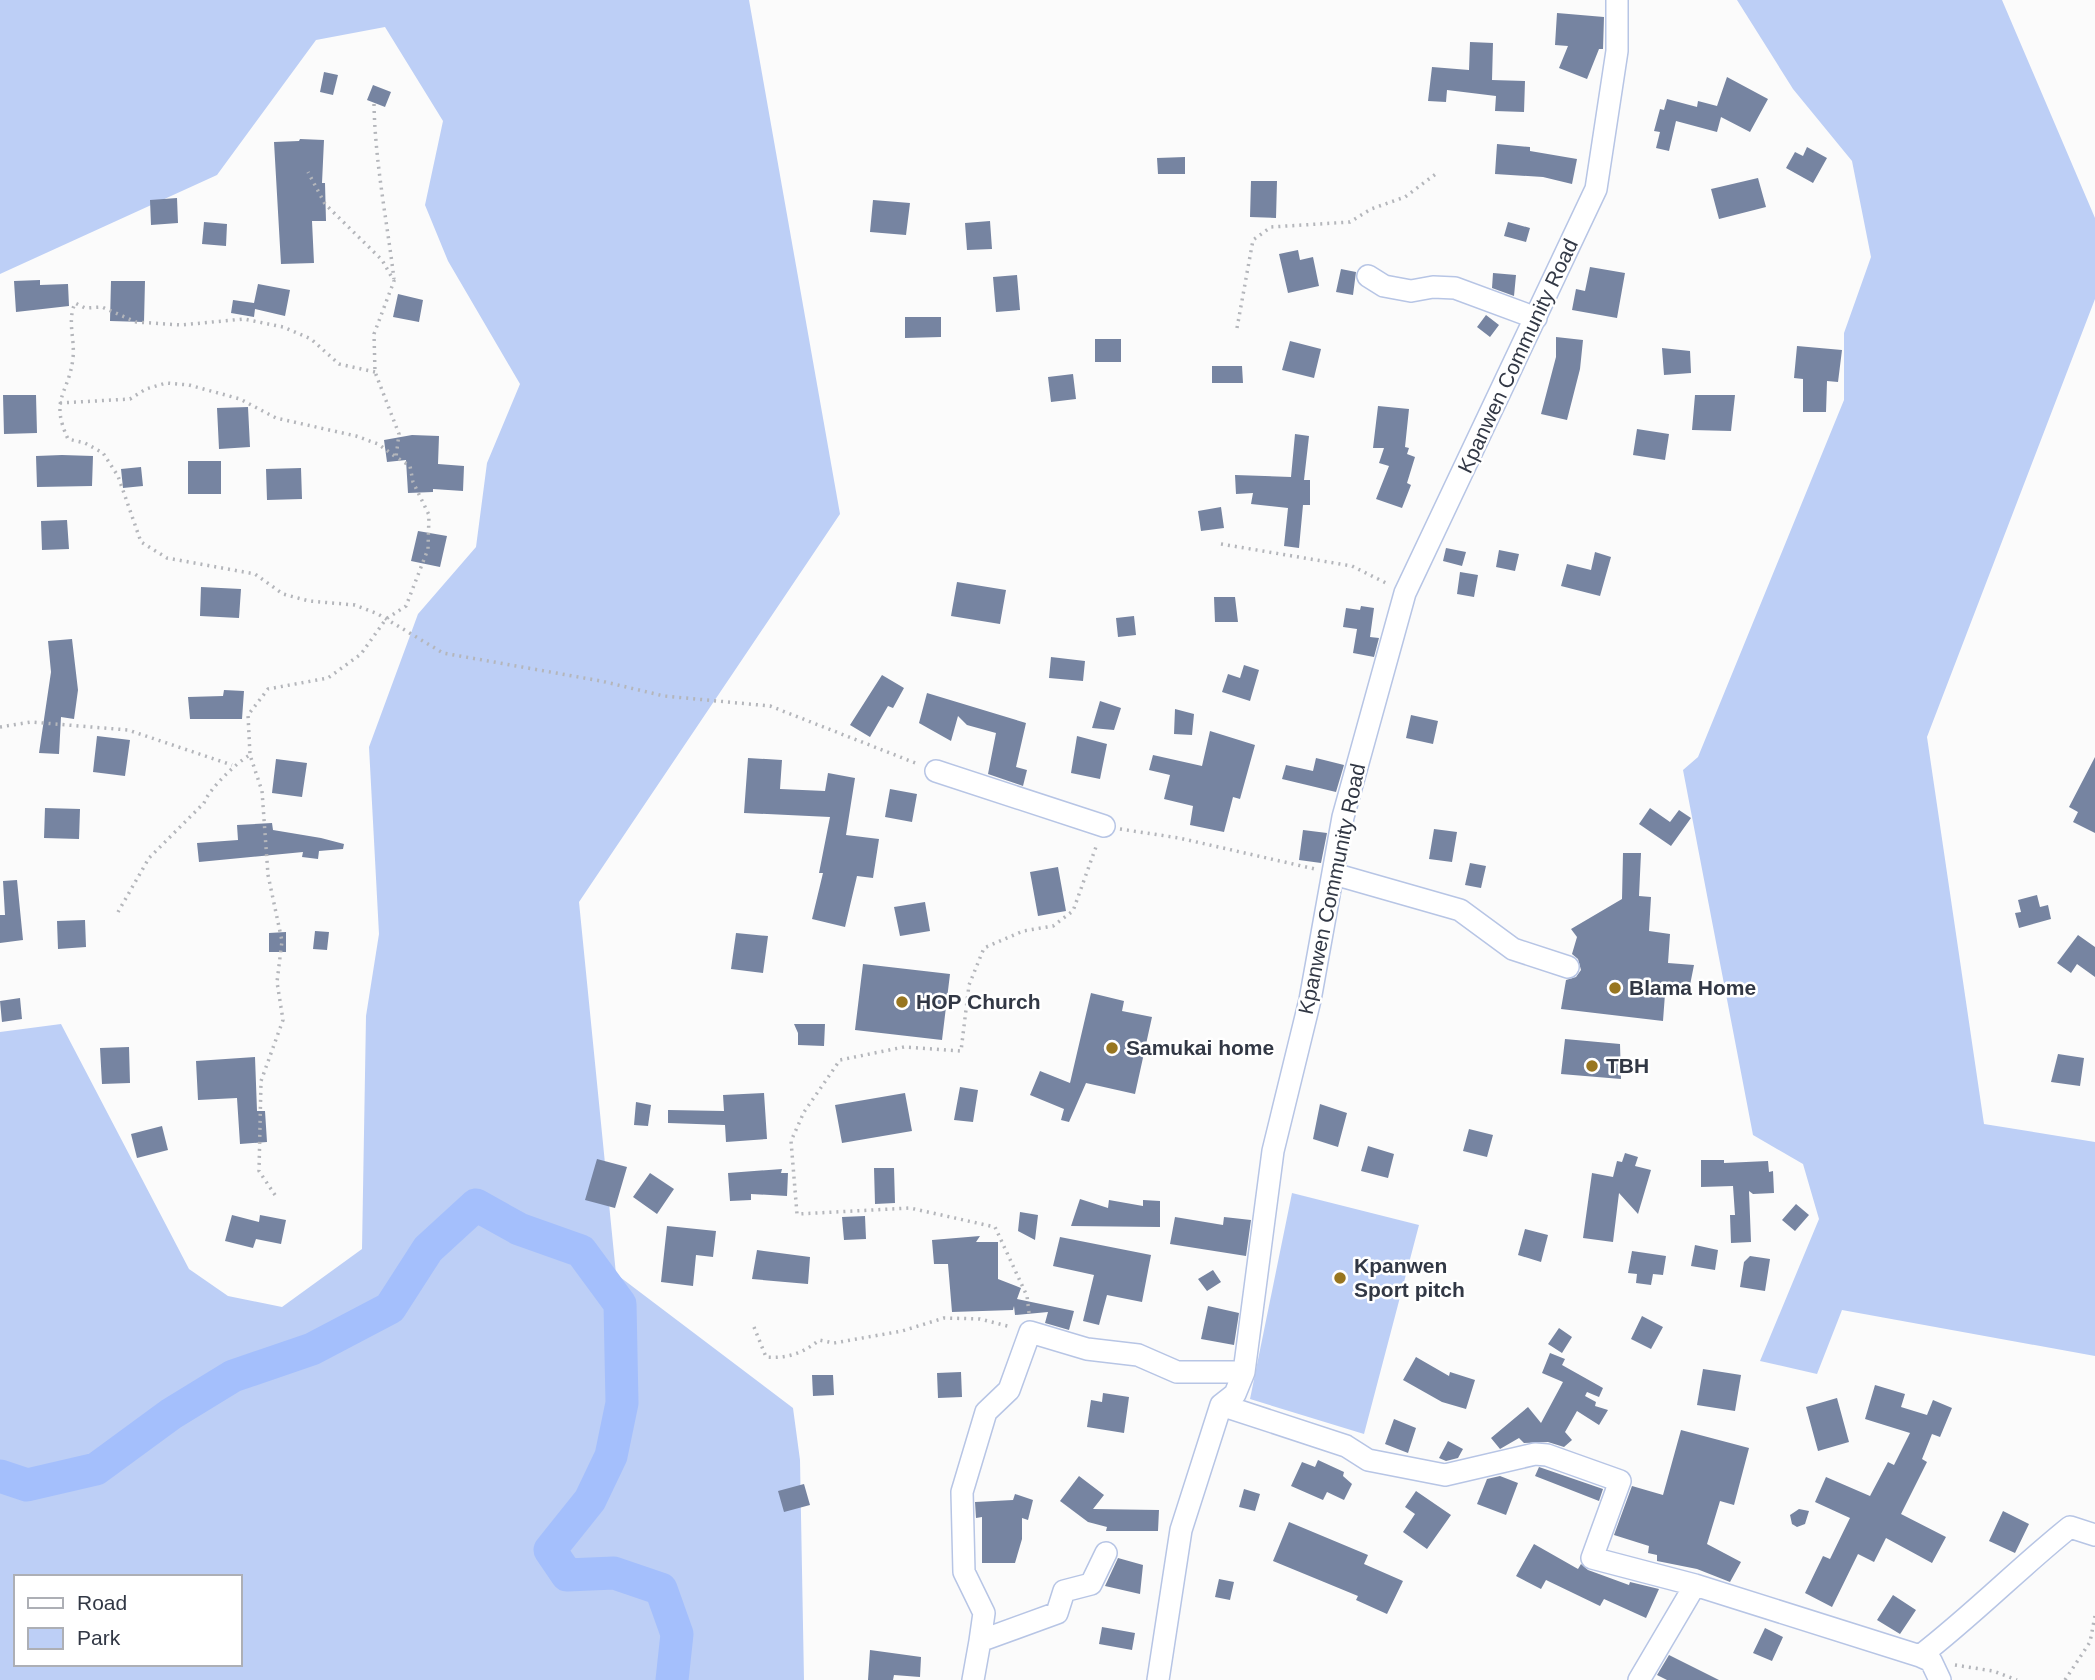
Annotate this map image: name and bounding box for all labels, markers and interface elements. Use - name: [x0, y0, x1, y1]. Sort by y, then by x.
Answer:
- street label: Kpanwen Community Road: [1453, 235, 1582, 476]
- street label: Kpanwen Community Road: [1294, 761, 1369, 1016]
- place label: Blama Home: [1629, 976, 1756, 999]
- marker: Blama Home: [1607, 980, 1623, 996]
- place label: HOP Church: [916, 990, 1040, 1013]
- marker: HOP Church: [894, 994, 910, 1010]
- place label: Samukai home: [1126, 1036, 1274, 1059]
- marker: Samukai home: [1104, 1040, 1120, 1056]
- place label: TBH: [1606, 1054, 1649, 1077]
- marker: TBH: [1584, 1058, 1600, 1074]
- place label: Kpanwen Sport pitch: [1354, 1254, 1465, 1301]
- marker: Kpanwen Sport pitch: [1332, 1270, 1348, 1286]
- legend: [14, 1575, 242, 1666]
- text: Road: [77, 1591, 127, 1614]
- text: Park: [77, 1626, 121, 1649]

